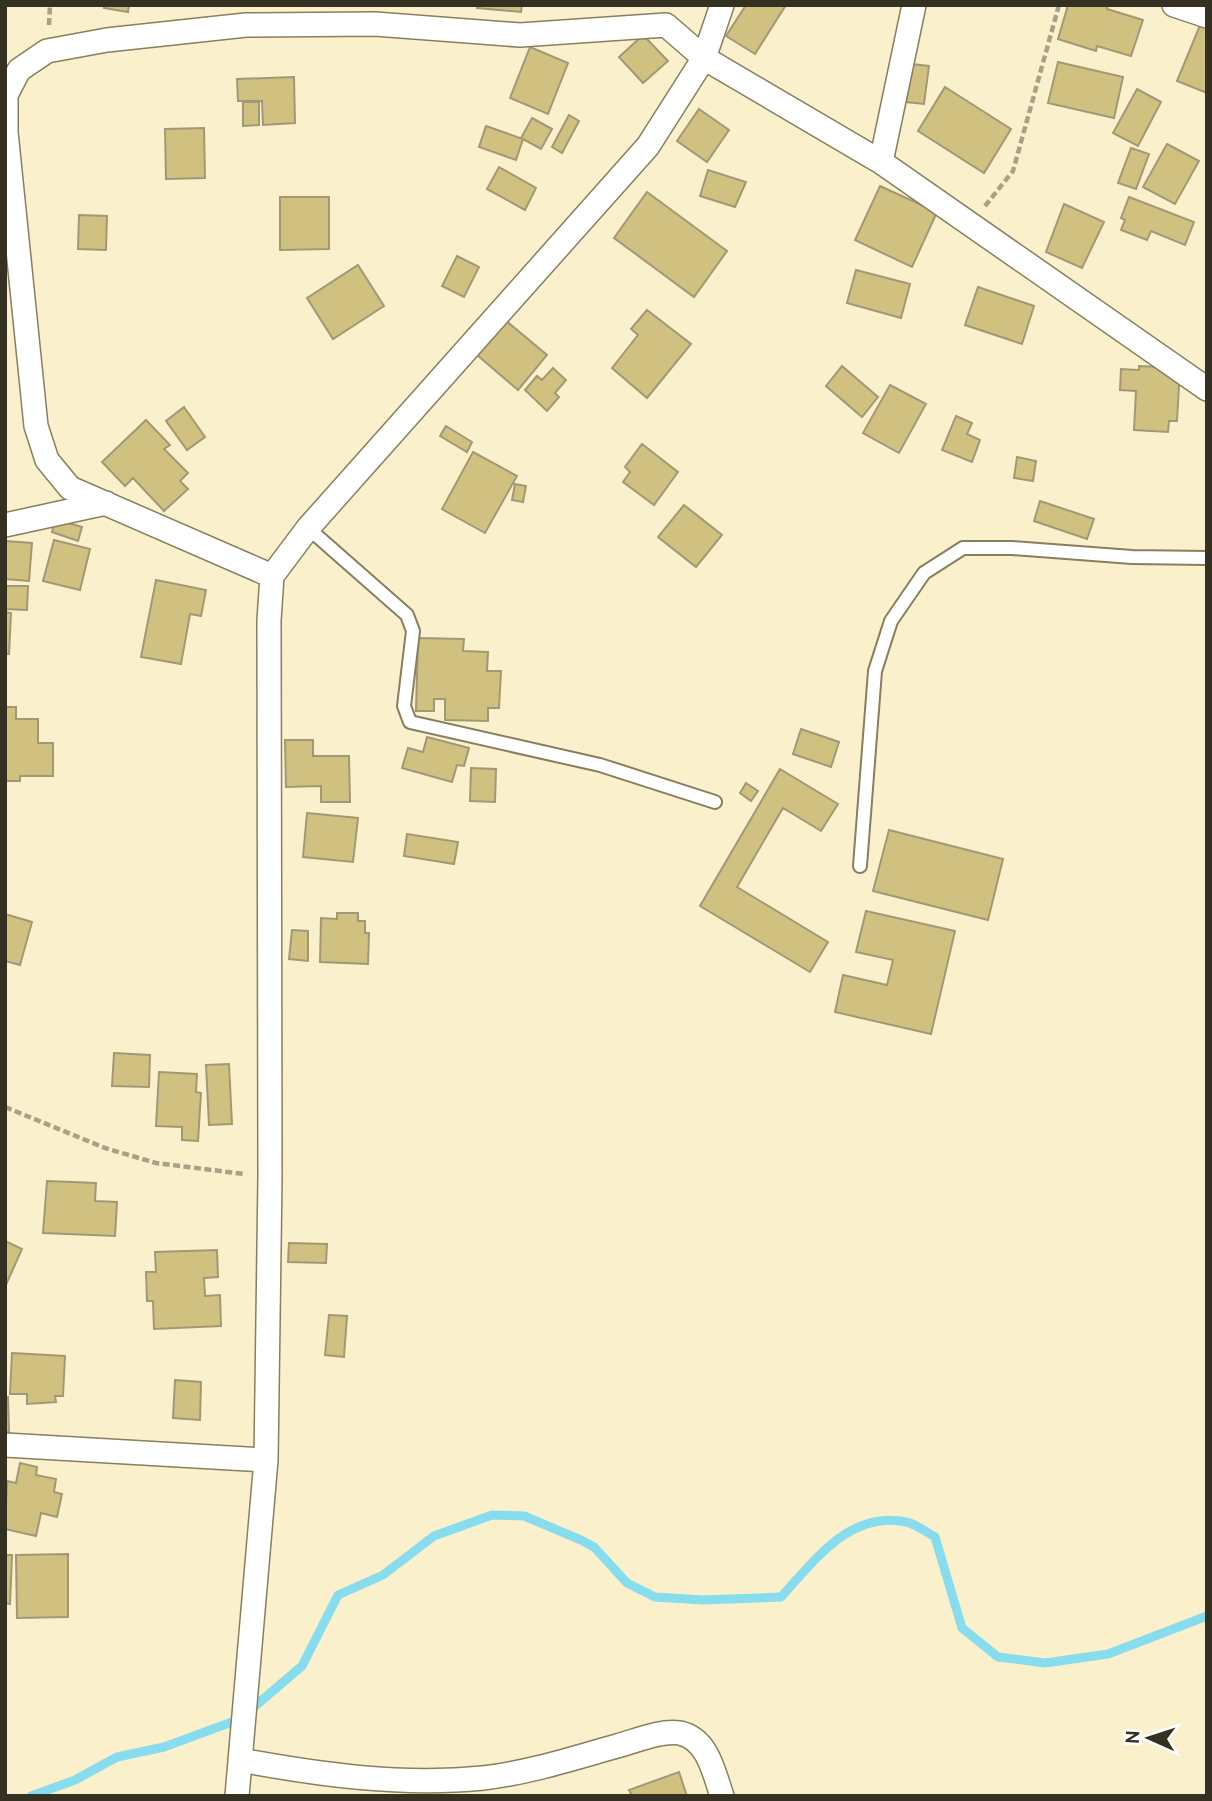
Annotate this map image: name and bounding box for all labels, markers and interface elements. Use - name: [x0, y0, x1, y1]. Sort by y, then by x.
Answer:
- north arrow: [1114, 1703, 1184, 1773]
- text: N: [1121, 1730, 1144, 1744]

